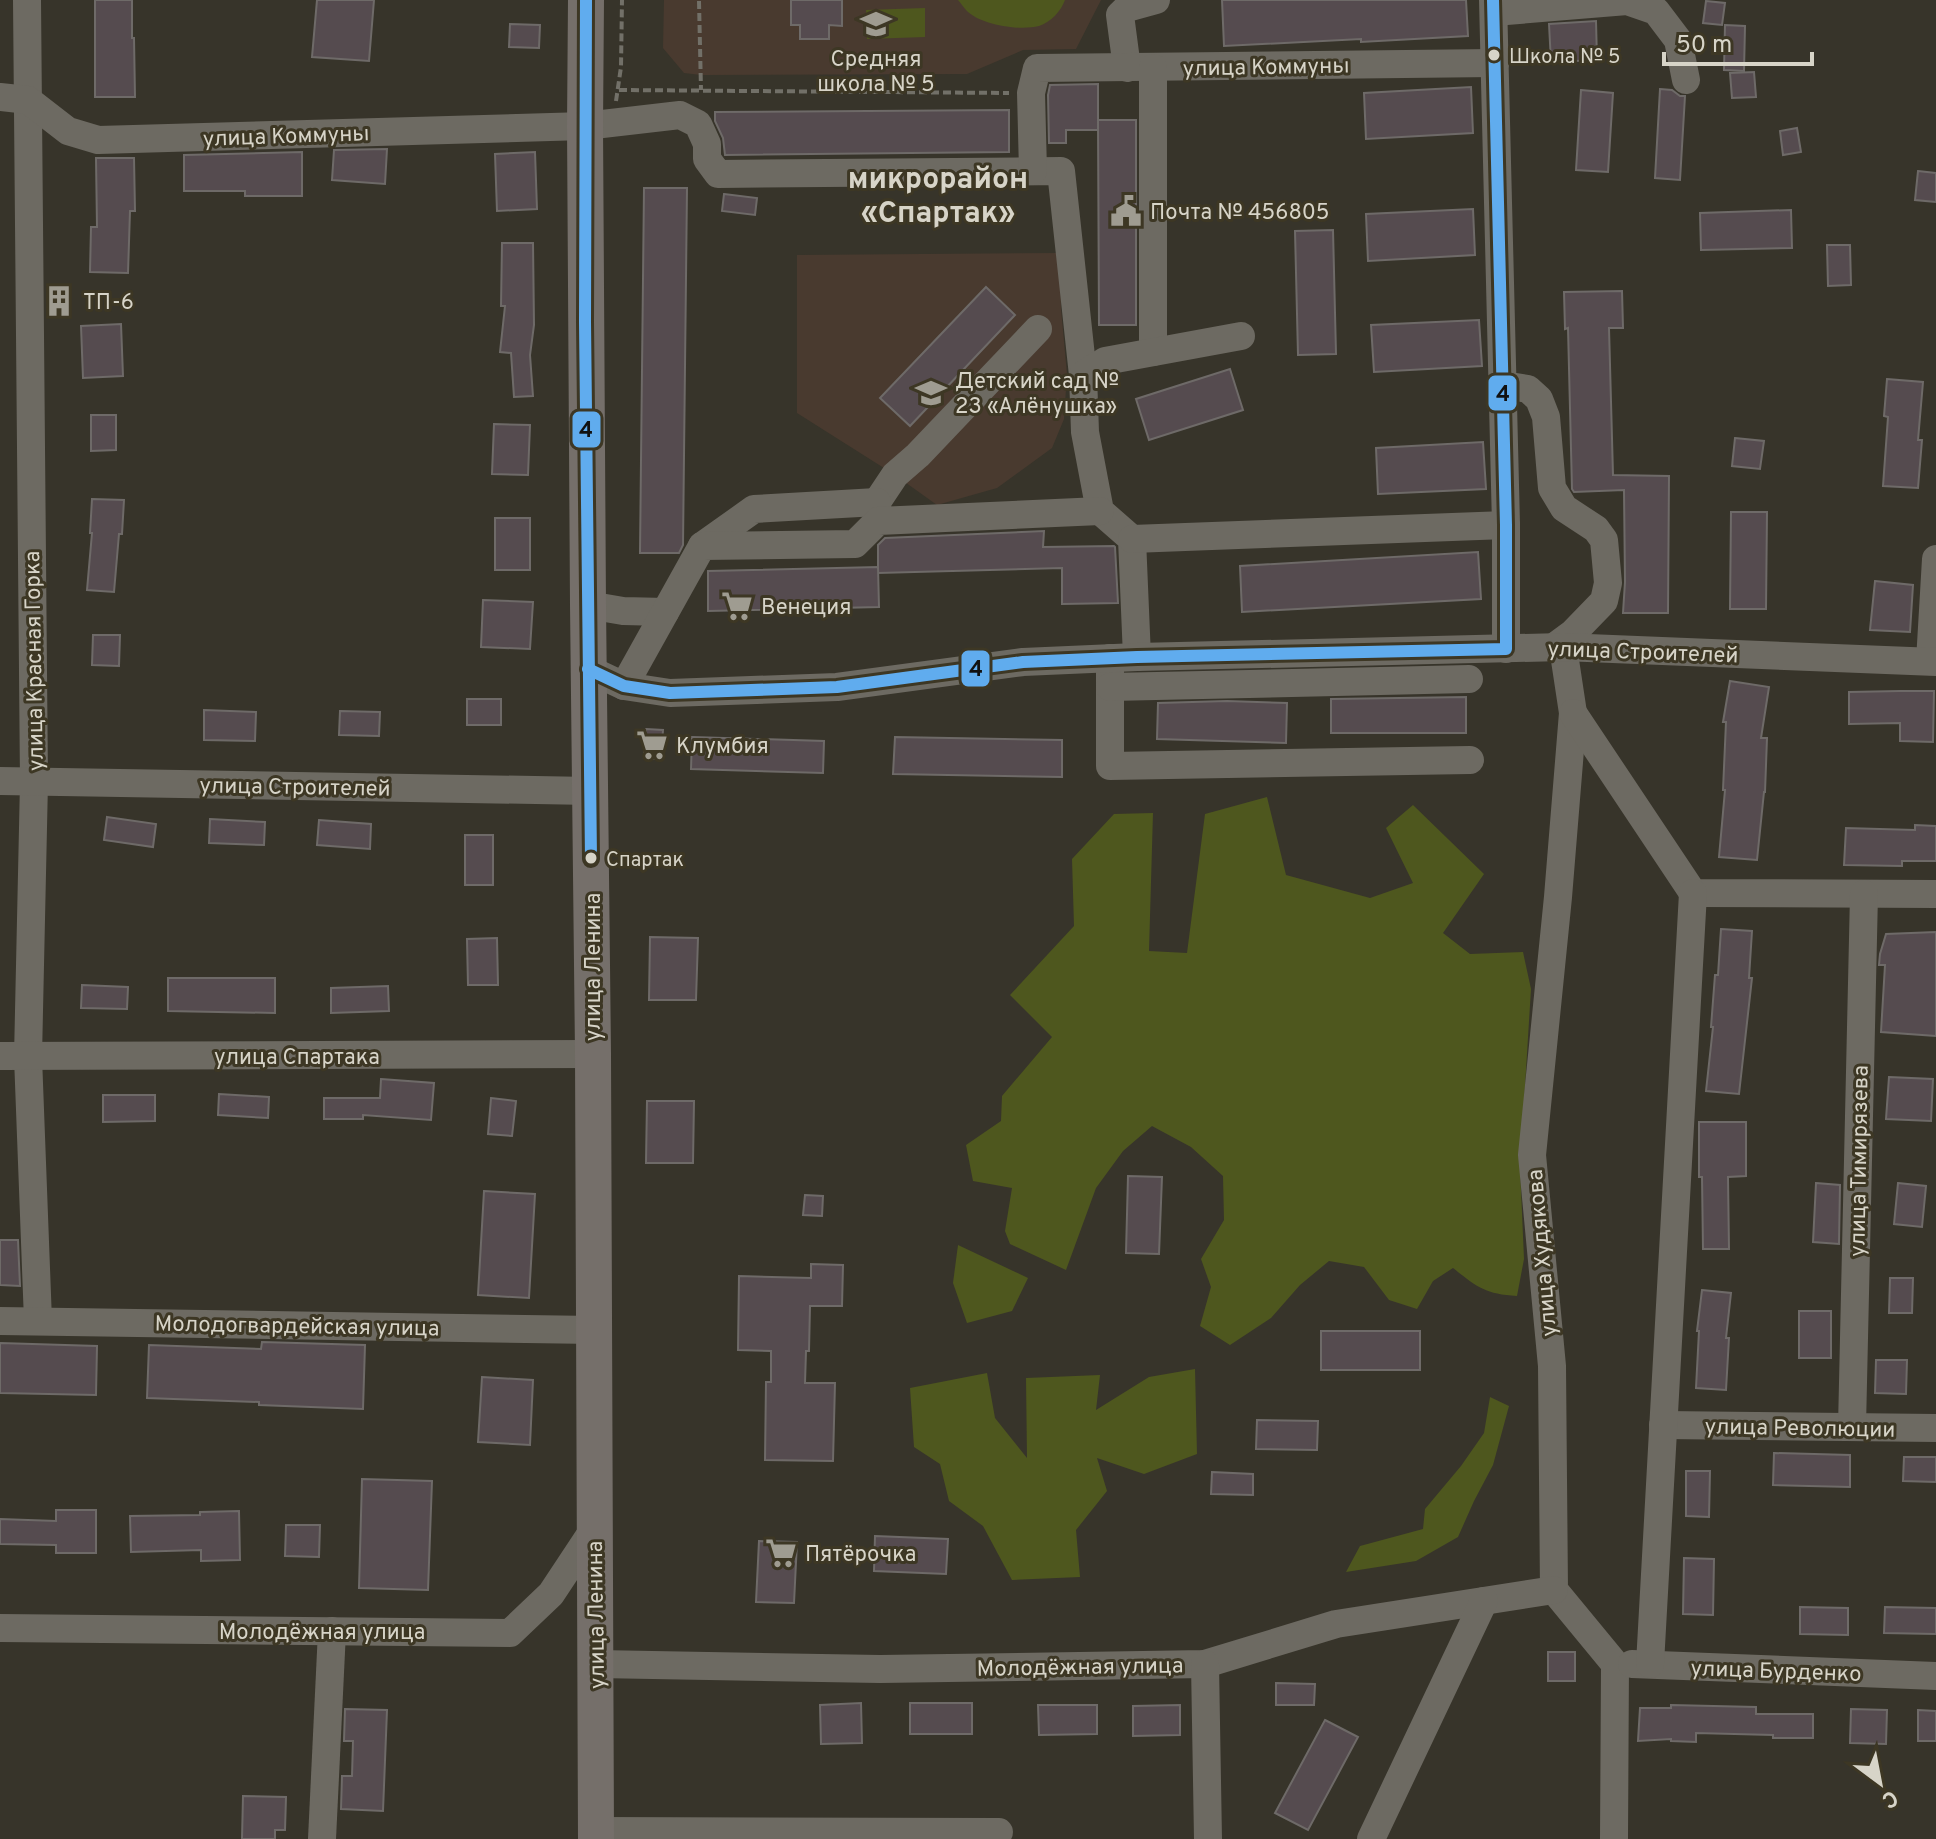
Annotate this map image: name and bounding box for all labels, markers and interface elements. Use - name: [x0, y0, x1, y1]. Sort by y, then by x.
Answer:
- school or university icon: Средняя школа № 5: [859, 7, 893, 41]
- scale bar: [1664, 16, 1812, 66]
- text: 50 m: [1676, 31, 1732, 61]
- place label: Школа № 5: [1509, 45, 1620, 71]
- place label: Средняя школа № 5: [817, 47, 935, 99]
- marker: Школа № 5: [1486, 47, 1502, 63]
- street label: улица Коммуны: [1182, 54, 1350, 83]
- street label: улица Коммуны: [202, 121, 370, 154]
- district label: микрорайон «Спартак»: [848, 162, 1028, 233]
- public building icon: Почта № 456805: [1109, 194, 1143, 228]
- place label: Почта № 456805: [1150, 200, 1329, 227]
- building icon: ТП-6: [42, 284, 76, 318]
- place label: ТП-6: [83, 290, 134, 317]
- place label: Детский сад № 23 «Алёнушка»: [955, 369, 1119, 421]
- line badge: 4: [1487, 374, 1518, 412]
- school or university icon: Детский сад № 23 «Алёнушка»: [914, 376, 948, 410]
- text: 4: [1496, 382, 1510, 409]
- line badge: 4: [571, 410, 602, 449]
- text: 4: [579, 418, 593, 445]
- street label: улица Красная Горка: [20, 551, 51, 771]
- supermarket icon: Венеция: [720, 589, 754, 623]
- place label: Венеция: [761, 595, 852, 622]
- street label: улица Строителей: [1547, 637, 1739, 670]
- line badge: 4: [960, 649, 991, 688]
- text: 4: [969, 657, 983, 684]
- supermarket icon: Клумбия: [635, 728, 669, 762]
- place label: Клумбия: [676, 734, 769, 761]
- street label: улица Строителей: [199, 773, 391, 804]
- place label: Спартак: [606, 848, 684, 874]
- marker: Спартак: [583, 850, 599, 866]
- street label: улица Ленина: [581, 893, 608, 1041]
- street label: улица Спартака: [214, 1045, 380, 1072]
- street label: улица Тимирязева: [1845, 1065, 1876, 1257]
- street label: улица Худякова: [1523, 1168, 1564, 1338]
- street label: Молодогвардейская улица: [154, 1312, 440, 1343]
- street label: улица Революции: [1704, 1414, 1896, 1445]
- supermarket icon: Пятёрочка: [764, 1536, 798, 1570]
- street label: улица Ленина: [583, 1541, 612, 1689]
- place label: Пятёрочка: [805, 1542, 916, 1569]
- street label: Молодёжная улица: [219, 1620, 425, 1647]
- street label: Молодёжная улица: [976, 1653, 1184, 1684]
- street label: улица Бурденко: [1690, 1656, 1862, 1689]
- north arrow: [1840, 1743, 1920, 1823]
- text: С: [1876, 1783, 1902, 1813]

